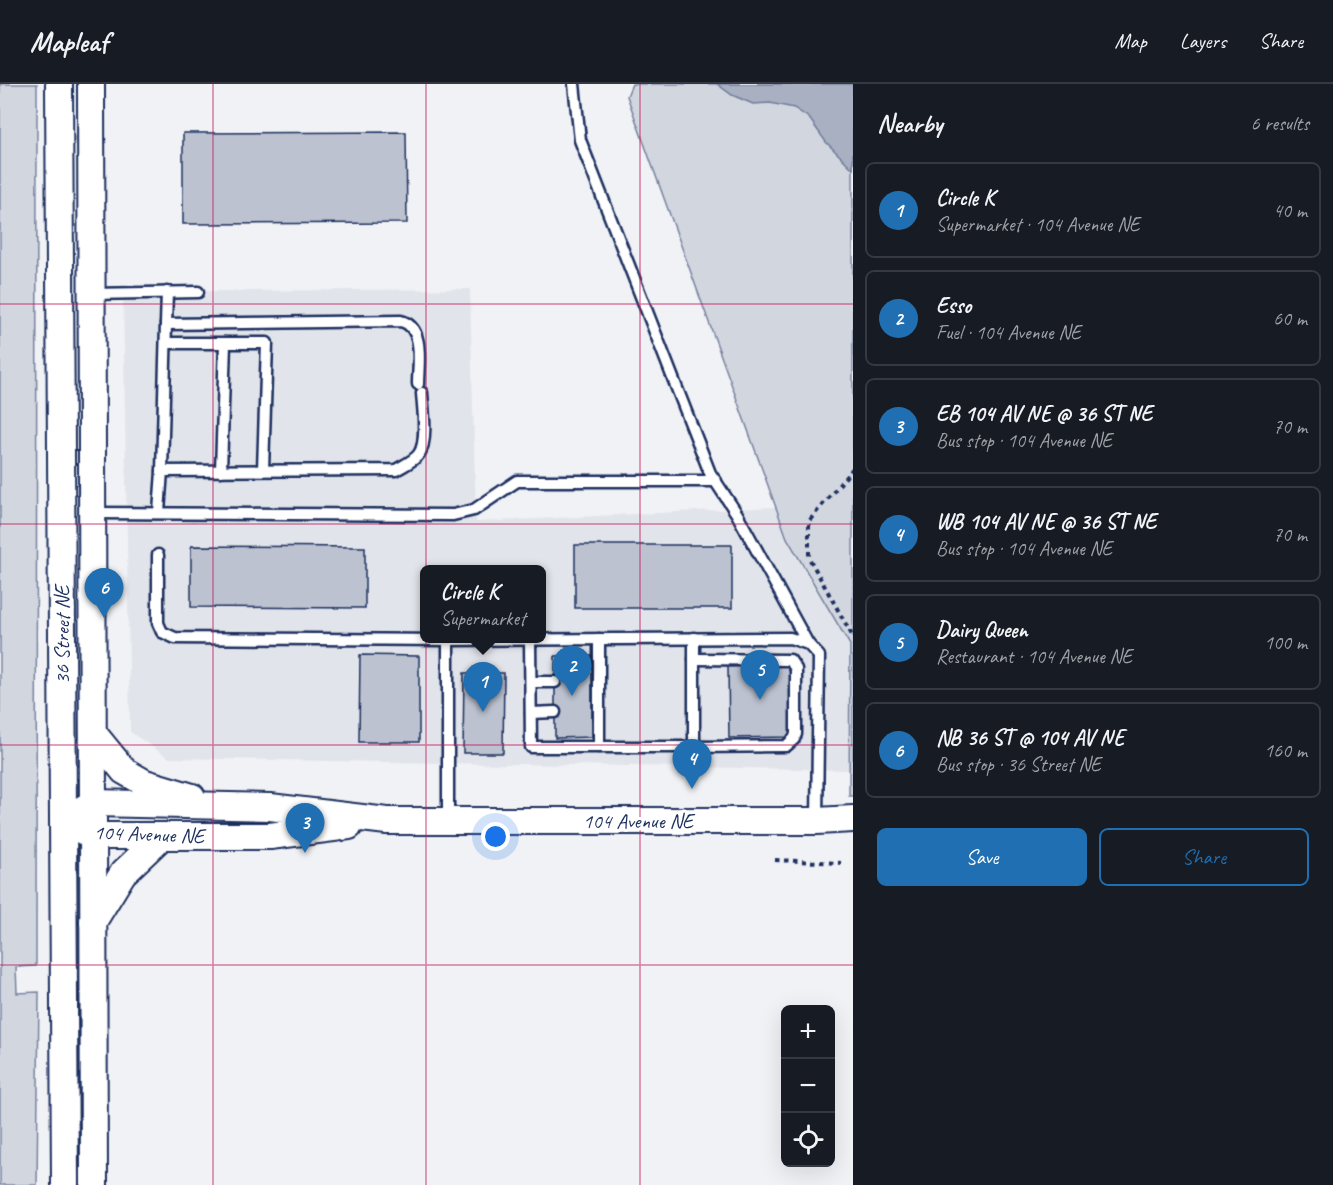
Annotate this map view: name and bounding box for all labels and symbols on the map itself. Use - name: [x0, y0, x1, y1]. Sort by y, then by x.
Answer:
- pin: 6: [84, 568, 124, 618]
- street label: 36 Street NE: [49, 583, 75, 684]
- pin: 2: [552, 646, 592, 696]
- pin: 5: [740, 650, 780, 700]
- pin: 1: [464, 662, 502, 712]
- pin: 4: [672, 740, 712, 789]
- pin: 3: [286, 804, 324, 853]
- street label: 104 Avenue NE: [583, 808, 696, 834]
- street label: 104 Avenue NE: [93, 819, 208, 849]
- your location: [481, 822, 510, 851]

